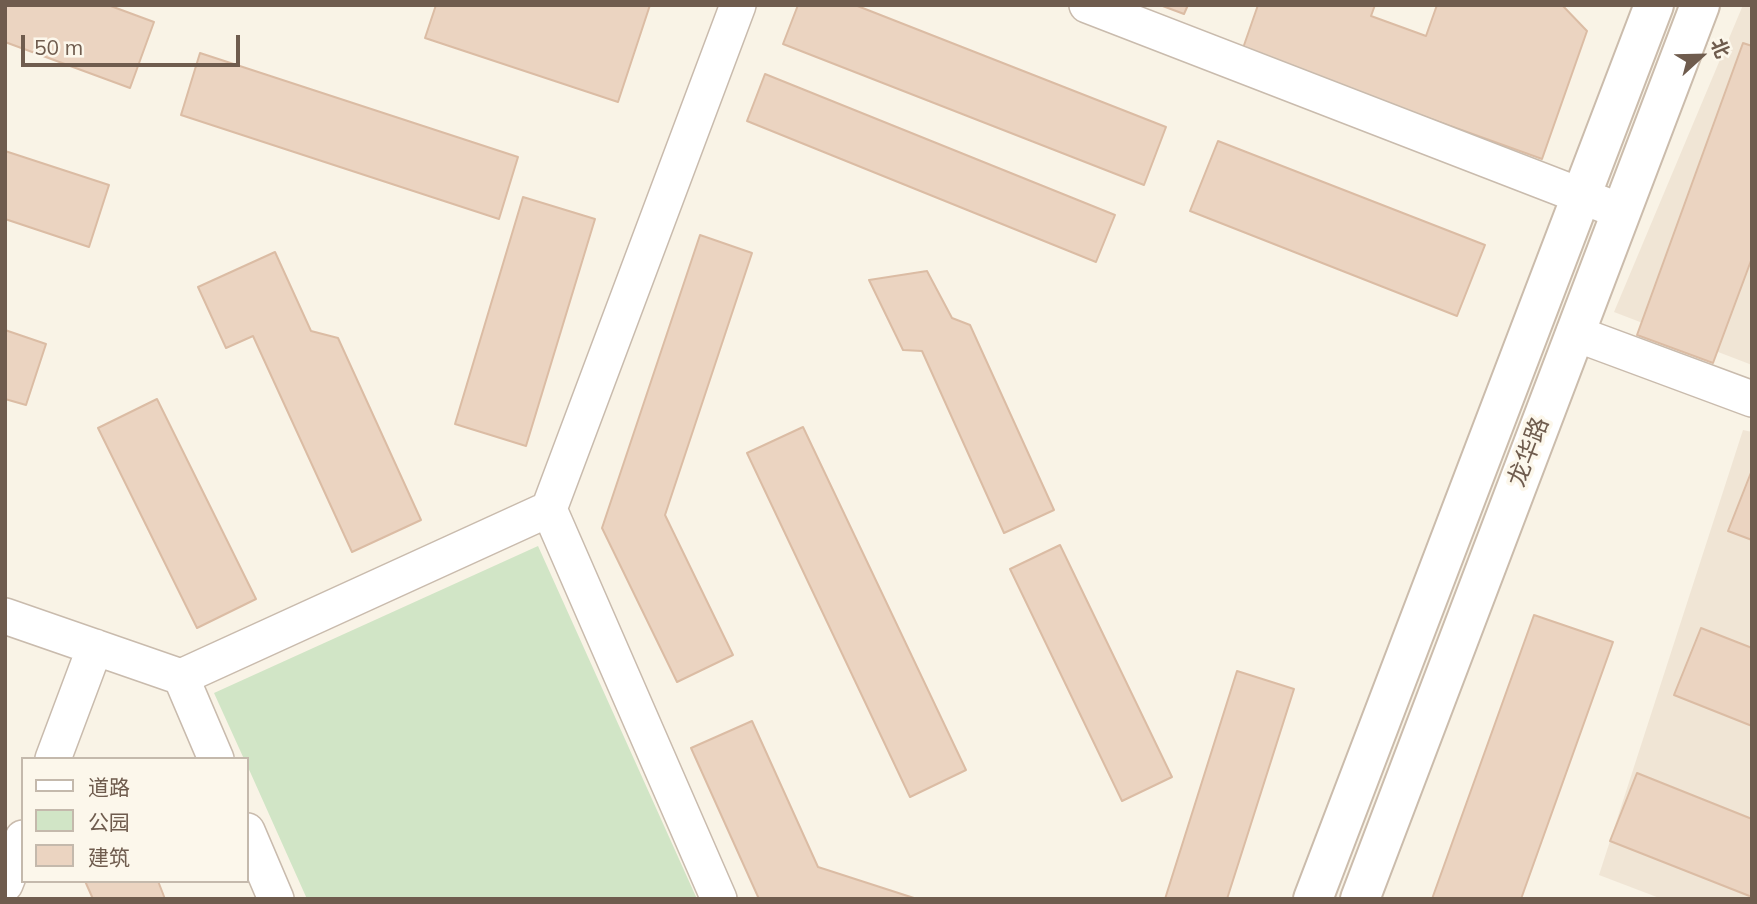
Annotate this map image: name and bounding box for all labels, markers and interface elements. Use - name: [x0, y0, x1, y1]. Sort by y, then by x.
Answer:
- scale bar: [24, 21, 243, 65]
- north arrow: [1666, 21, 1736, 91]
- text: 50 m: [34, 34, 83, 60]
- text: 北: [1706, 35, 1735, 61]
- street label: 龙华路: [1503, 413, 1555, 491]
- legend: [21, 757, 248, 883]
- text: 道路: [88, 774, 130, 800]
- text: 公园: [88, 809, 130, 835]
- text: 建筑: [88, 844, 130, 870]

